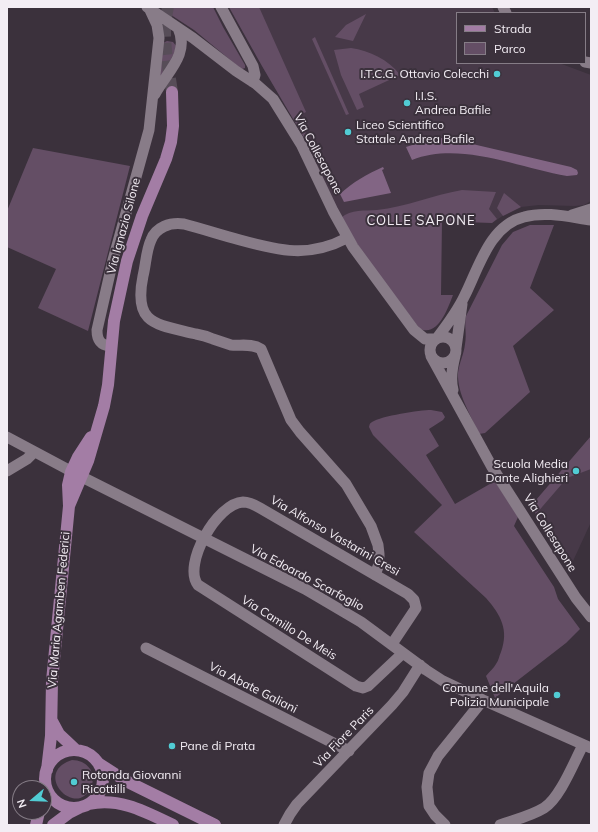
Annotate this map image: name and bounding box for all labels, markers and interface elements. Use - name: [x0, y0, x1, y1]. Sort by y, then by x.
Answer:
- legend: [456, 12, 586, 64]
- text: Strada: [494, 21, 532, 36]
- text: Parco: [494, 41, 526, 56]
- place label: I.T.C.G. Ottavio Colecchi: [360, 67, 489, 81]
- marker: I.T.C.G. Ottavio Colecchi: [492, 69, 502, 79]
- place label: I.I.S. Andrea Bafile: [415, 89, 491, 117]
- marker: I.I.S. Andrea Bafile: [402, 98, 412, 108]
- street label: Via Collesapone: [291, 111, 345, 197]
- place label: Liceo Scientifico Statale Andrea Bafile: [356, 118, 475, 146]
- marker: Liceo Scientifico Statale Andrea Bafile: [343, 127, 353, 137]
- street label: Via Ignazio Silone: [104, 176, 144, 276]
- district label: COLLE SAPONE: [366, 213, 476, 229]
- place label: Scuola Media Dante Alighieri: [486, 457, 568, 485]
- marker: Scuola Media Dante Alighieri: [571, 466, 581, 476]
- street label: Via Collesapone: [520, 491, 580, 575]
- street label: Via Alfonso Vastarini Cresi: [268, 493, 402, 579]
- street label: Via Maria Agamben Federici: [45, 531, 73, 689]
- street label: Via Edoardo Scarfoglio: [248, 542, 366, 614]
- street label: Via Camillo De Meis: [238, 593, 340, 663]
- street label: Via Abate Galiani: [206, 659, 300, 717]
- place label: Comune dell'Aquila Polizia Municipale: [442, 681, 549, 709]
- marker: Comune dell'Aquila Polizia Municipale: [552, 690, 562, 700]
- street label: Via Fiore Paris: [311, 703, 377, 771]
- place label: Pane di Prata: [180, 739, 255, 753]
- marker: Pane di Prata: [167, 741, 177, 751]
- place label: Rotonda Giovanni Ricottilli: [82, 768, 181, 796]
- marker: Rotonda Giovanni Ricottilli: [69, 777, 79, 787]
- north arrow: [12, 780, 52, 820]
- text: N: [14, 797, 30, 810]

